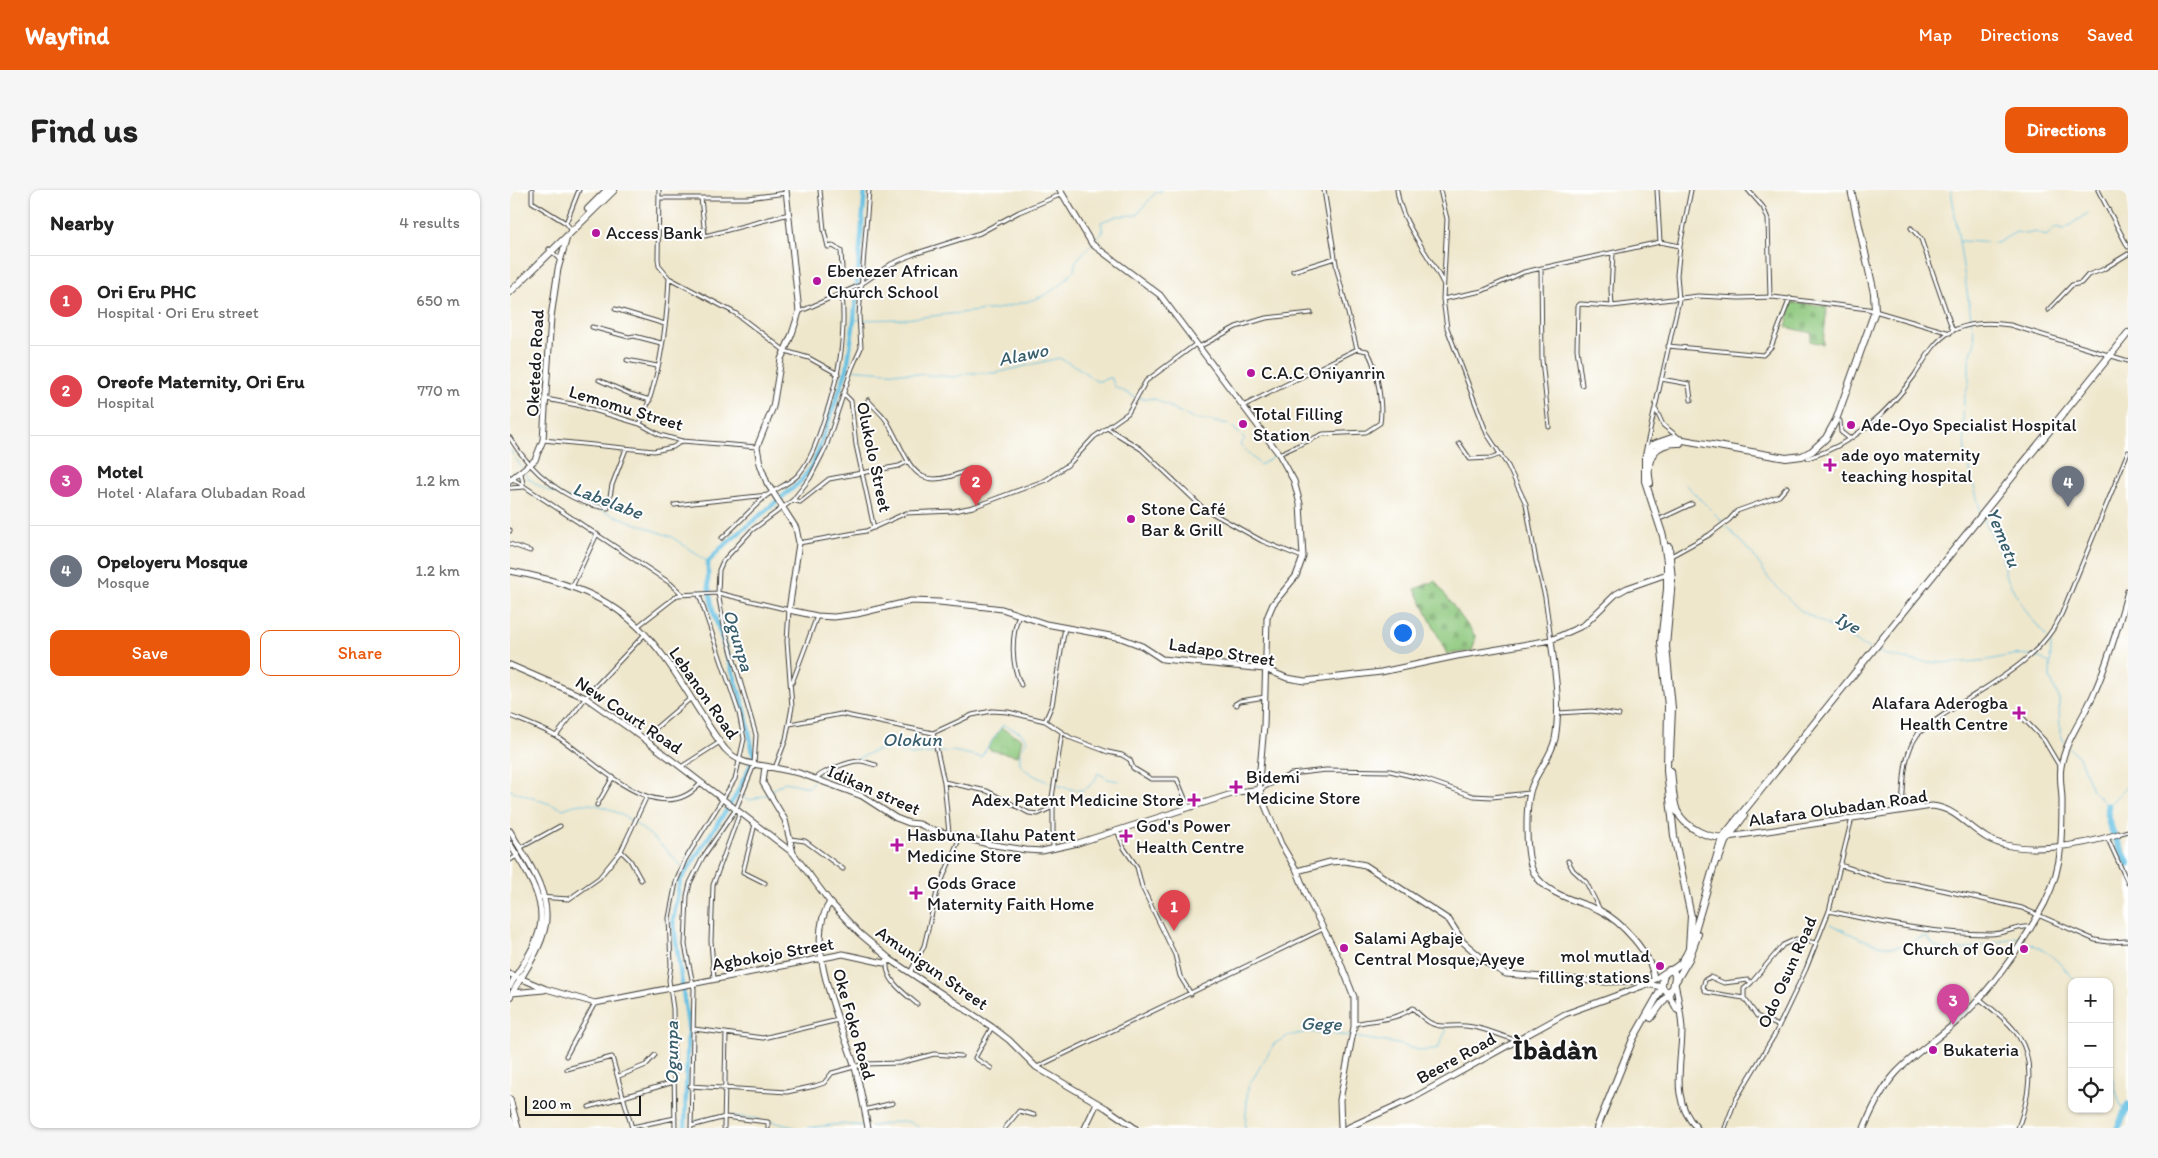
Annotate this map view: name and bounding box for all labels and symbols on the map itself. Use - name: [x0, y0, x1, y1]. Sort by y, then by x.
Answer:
- place label: Access Bank: [606, 222, 703, 244]
- marker: Access Bank: [590, 227, 602, 239]
- place label: Ebenezer African Church School: [827, 260, 959, 303]
- marker: Ebenezer African Church School: [811, 275, 823, 287]
- street label: Oketedo Road: [521, 309, 549, 417]
- water label: Alawo: [996, 338, 1051, 371]
- place label: C.A.C Oniyanrin: [1261, 362, 1386, 384]
- marker: C.A.C Oniyanrin: [1245, 367, 1257, 379]
- street label: Lemomu Street: [566, 380, 686, 436]
- street label: Olukolo Street: [852, 400, 896, 514]
- place label: Total Filling Station: [1253, 403, 1343, 446]
- place label: Ade-Oyo Specialist Hospital: [1861, 414, 2077, 436]
- marker: Total Filling Station: [1237, 418, 1249, 430]
- marker: Ade-Oyo Specialist Hospital: [1845, 419, 1857, 431]
- place label: ade oyo maternity teaching hospital: [1841, 444, 1981, 487]
- marker: ade oyo maternity teaching hospital: [1823, 458, 1837, 472]
- pin: 2: [960, 465, 992, 506]
- pin: 4: [2052, 466, 2084, 507]
- water label: Labelabe: [570, 477, 647, 525]
- place label: Stone Café Bar & Grill: [1141, 498, 1226, 541]
- water label: Yemetu: [1981, 504, 2026, 571]
- marker: Stone Café Bar & Grill: [1125, 513, 1137, 525]
- water label: Ogunpa: [718, 606, 759, 675]
- water label: Iye: [1831, 606, 1865, 639]
- your location: [1390, 620, 1416, 646]
- street label: Ladapo Street: [1167, 633, 1277, 671]
- street label: Lebanon Road: [664, 643, 744, 743]
- street label: New Court Road: [571, 671, 687, 759]
- place label: Alafara Aderogba Health Centre: [1872, 692, 2009, 735]
- marker: Alafara Aderogba Health Centre: [2012, 706, 2026, 720]
- water label: Olokun: [882, 728, 942, 751]
- street label: Idikan street: [824, 760, 924, 820]
- place label: Bidemi Medicine Store: [1246, 766, 1360, 809]
- marker: Bidemi Medicine Store: [1230, 781, 1242, 793]
- street label: Alafara Olubadan Road: [1747, 785, 1929, 831]
- place label: Adex Patent Medicine Store: [972, 789, 1184, 811]
- marker: Adex Patent Medicine Store: [1188, 794, 1200, 806]
- place label: God's Power Health Centre: [1136, 815, 1244, 858]
- place label: Hasbuna Ilahu Patent Medicine Store: [907, 824, 1076, 867]
- marker: God's Power Health Centre: [1120, 830, 1132, 842]
- marker: Hasbuna Ilahu Patent Medicine Store: [891, 839, 903, 851]
- place label: Gods Grace Maternity Faith Home: [927, 872, 1094, 915]
- marker: Gods Grace Maternity Faith Home: [909, 886, 923, 900]
- pin: 1: [1158, 890, 1190, 931]
- street label: Odo Osun Road: [1752, 912, 1822, 1032]
- street label: Amunigun Street: [872, 921, 993, 1015]
- place label: Salami Agbaje Central Mosque,Ayeye: [1354, 927, 1525, 970]
- street label: Agbokojo Street: [710, 932, 836, 976]
- place label: Church of God: [1902, 938, 2014, 960]
- marker: Salami Agbaje Central Mosque,Ayeye: [1338, 942, 1350, 954]
- marker: Church of God: [2018, 943, 2030, 955]
- place label: mol mutlad filling stations: [1538, 945, 1650, 988]
- marker: mol mutlad filling stations: [1654, 960, 1666, 972]
- street label: Oke Foko Road: [828, 966, 880, 1082]
- pin: 3: [1937, 984, 1969, 1025]
- water label: Gege: [1300, 1012, 1343, 1035]
- water label: Ogunpa: [660, 1021, 683, 1085]
- street label: Beere Road: [1412, 1027, 1500, 1089]
- district label: Ìbàdàn: [1512, 1032, 1598, 1066]
- place label: Bukateria: [1943, 1039, 2019, 1061]
- marker: Bukateria: [1927, 1044, 1939, 1056]
- scale bar: [525, 1093, 641, 1116]

